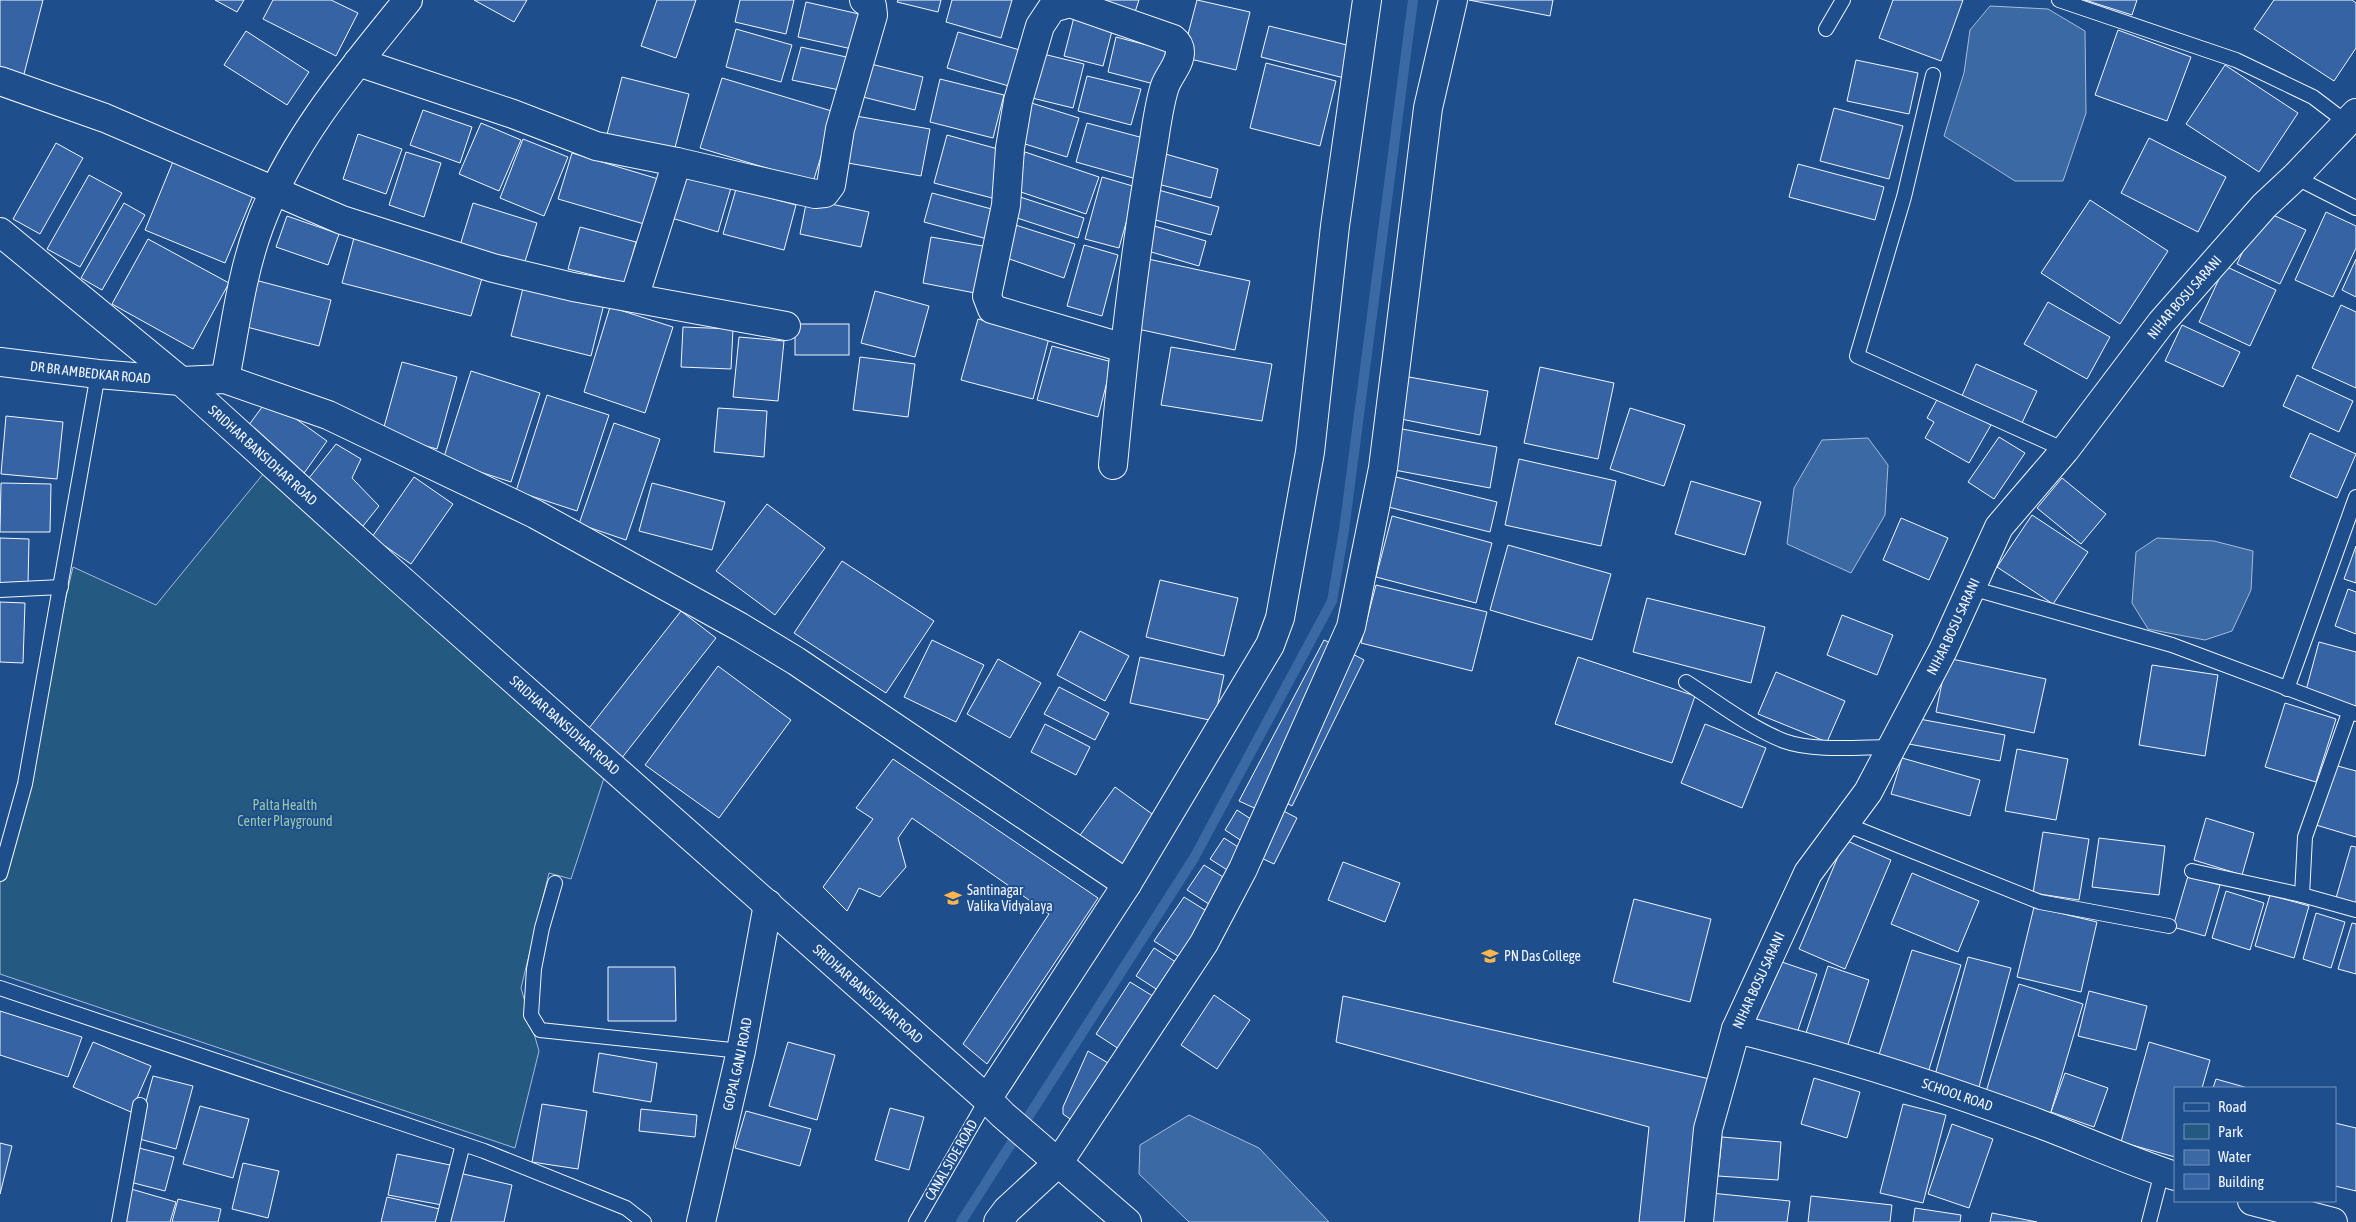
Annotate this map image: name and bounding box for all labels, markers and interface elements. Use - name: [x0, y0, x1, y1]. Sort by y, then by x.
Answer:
- street label: NIHAR BOSU SARANI: [2144, 252, 2225, 342]
- street label: DR BR AMBEDKAR ROAD: [29, 358, 152, 386]
- street label: SRIDHAR BANSIDHAR ROAD: [205, 402, 321, 509]
- street label: NIHAR BOSU SARANI: [1923, 576, 1983, 678]
- street label: SRIDHAR BANSIDHAR ROAD: [507, 672, 623, 778]
- park label: Palta Health Center Playground: [237, 797, 333, 829]
- place label: Santinagar Valika Vidyalaya: [967, 882, 1053, 914]
- school or university icon: Santinagar Valika Vidyalaya: [943, 888, 963, 908]
- street label: NIHAR BOSU SARANI: [1729, 929, 1788, 1031]
- street label: SRIDHAR BANSIDHAR ROAD: [810, 941, 926, 1047]
- school or university icon: PN Das College: [1480, 946, 1500, 966]
- place label: PN Das College: [1504, 948, 1581, 964]
- street label: GOPAL GANJ ROAD: [719, 1016, 755, 1112]
- street label: SCHOOL ROAD: [1920, 1075, 1995, 1114]
- legend: [2174, 1087, 2336, 1202]
- text: Road: [2218, 1098, 2247, 1115]
- street label: CANAL SIDE ROAD: [921, 1117, 981, 1203]
- text: Park: [2218, 1123, 2243, 1140]
- text: Water: [2218, 1148, 2251, 1165]
- text: Building: [2218, 1173, 2264, 1190]

